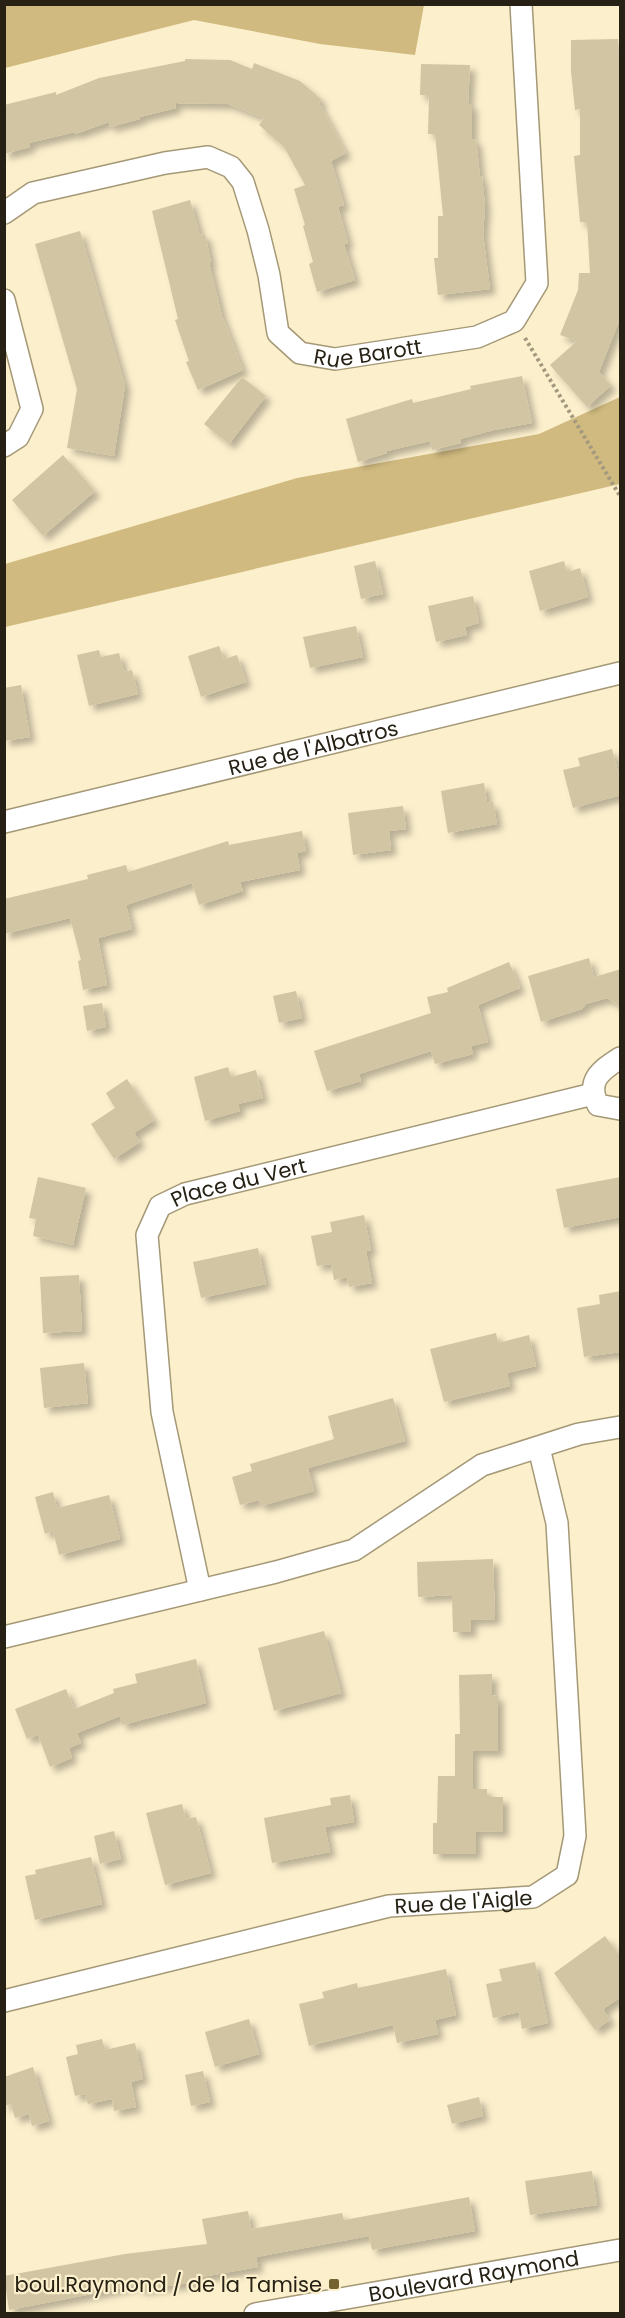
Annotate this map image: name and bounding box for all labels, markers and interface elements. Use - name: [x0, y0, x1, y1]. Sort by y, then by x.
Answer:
- street label: Rue Barott: [312, 331, 424, 374]
- street label: Rue de l'Albatros: [225, 713, 401, 782]
- street label: Place du Vert: [166, 1150, 309, 1213]
- street label: Rue de l'Aigle: [394, 1883, 533, 1920]
- street label: Boulevard Raymond: [366, 2243, 581, 2308]
- place label: boul.Raymond / de la Tamise: [15, 2270, 322, 2299]
- marker: boul.Raymond / de la Tamise: [327, 2277, 341, 2291]

